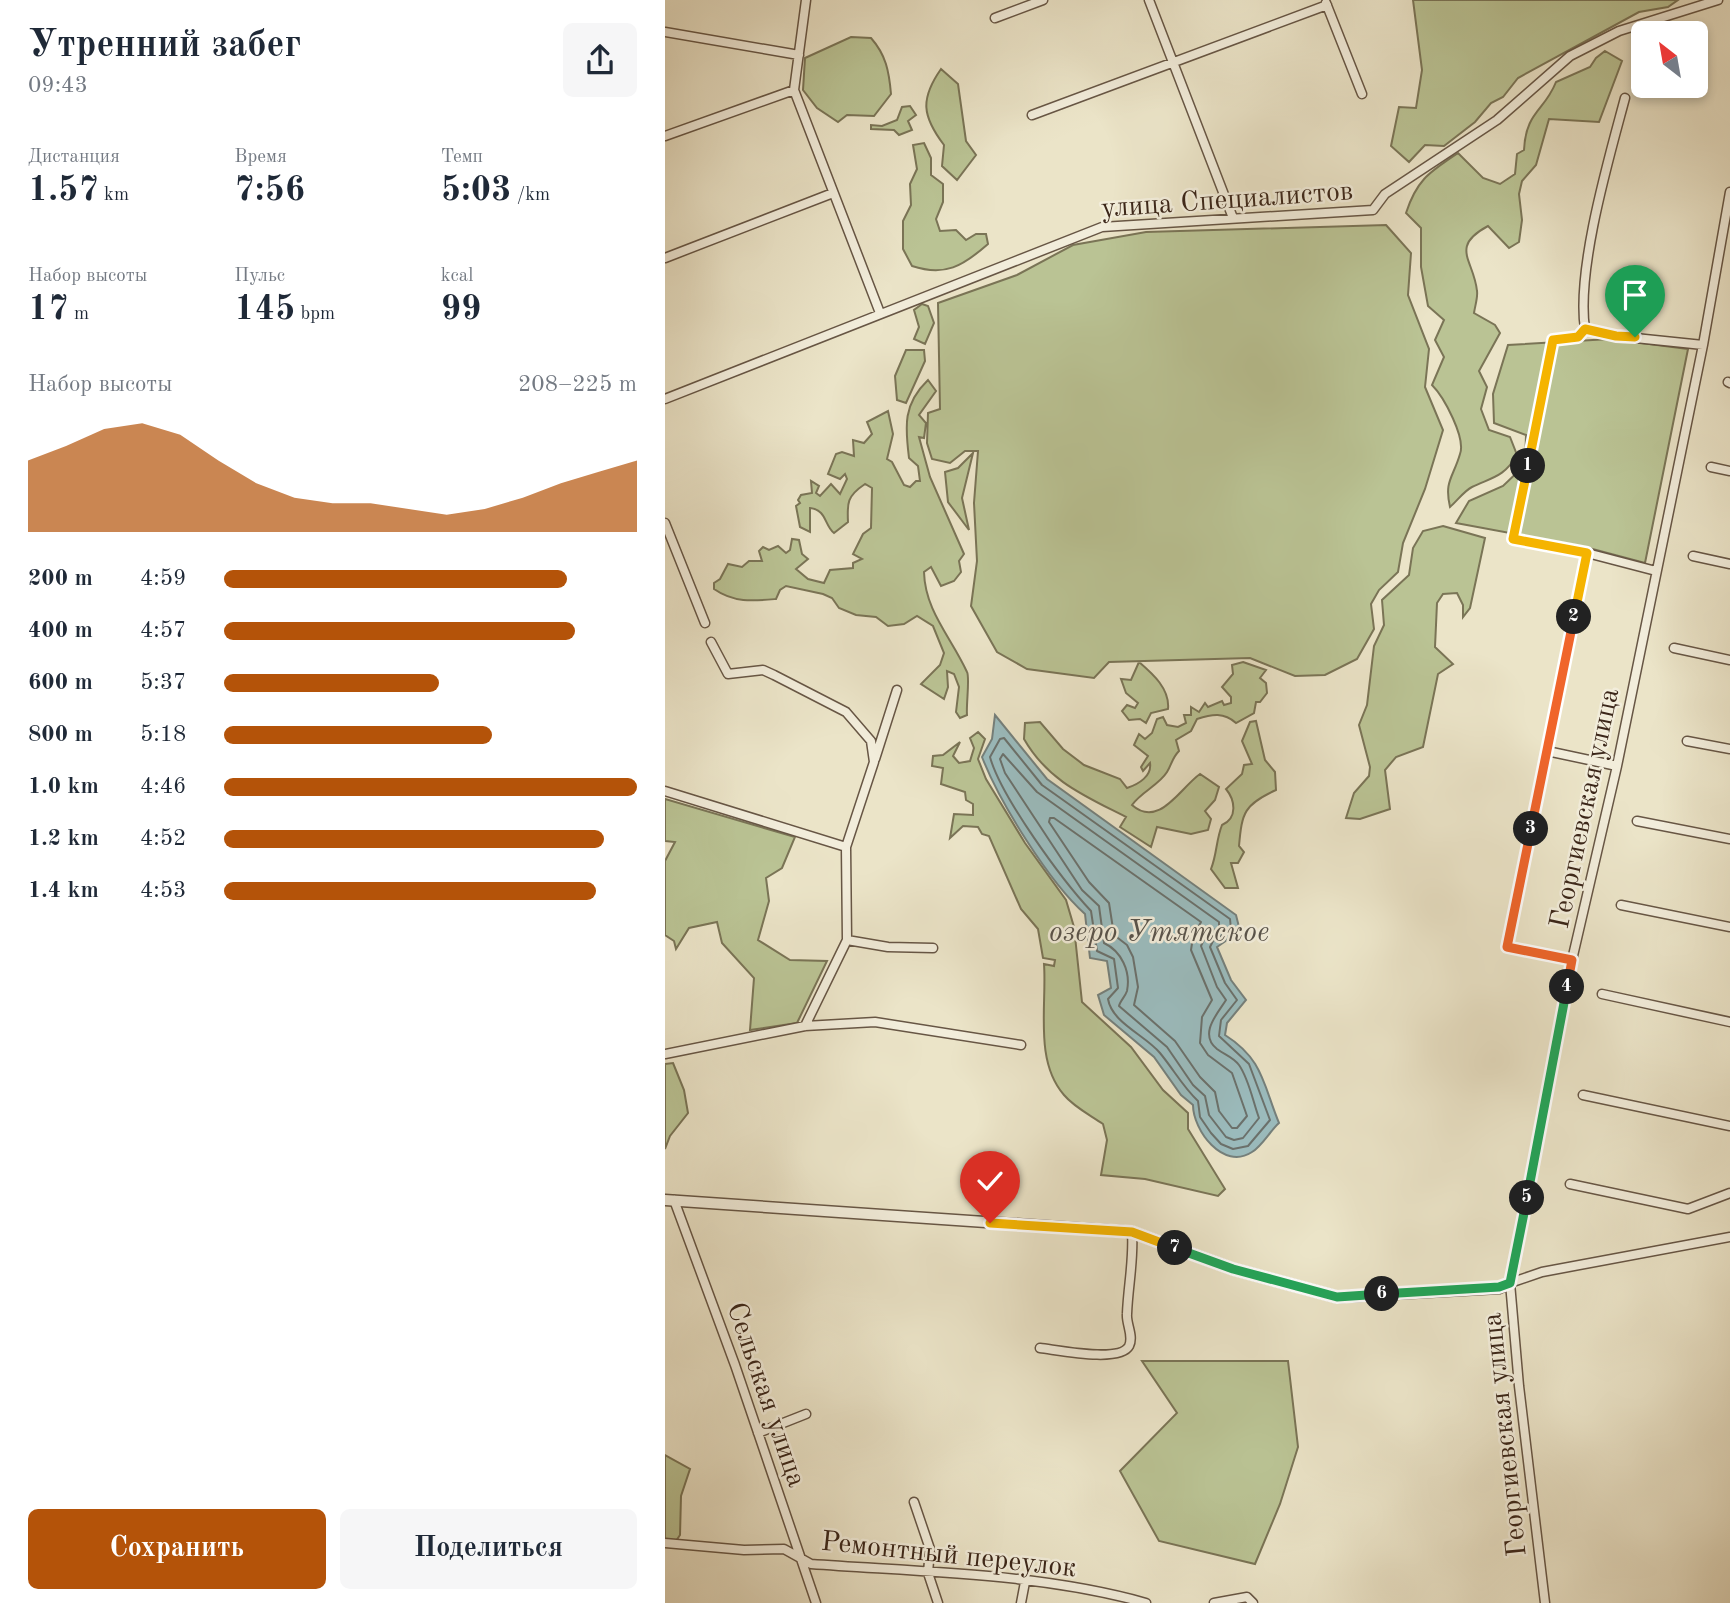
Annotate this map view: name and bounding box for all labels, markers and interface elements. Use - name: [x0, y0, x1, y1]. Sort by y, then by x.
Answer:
- north arrow: [1631, 21, 1708, 98]
- map controls: [1631, 21, 1708, 98]
- button: share: [563, 23, 637, 97]
- text: Утренний забег: [28, 27, 301, 65]
- text: 09:43: [28, 74, 88, 97]
- text: Дистанция: [28, 148, 120, 167]
- text: Время: [234, 148, 287, 167]
- text: Темп: [441, 148, 483, 167]
- text: 1.57: [28, 173, 99, 208]
- text: 7:56: [234, 173, 305, 208]
- text: 5:03: [441, 173, 511, 208]
- street label: улица Специалистов: [1100, 178, 1354, 224]
- text: km: [99, 186, 129, 205]
- text: /km: [511, 186, 550, 205]
- pin: [1605, 265, 1665, 337]
- text: Набор высоты: [28, 267, 147, 286]
- text: Пульс: [234, 267, 285, 286]
- text: kcal: [441, 267, 473, 286]
- icon: arrive: [1616, 276, 1654, 314]
- text: 17: [28, 292, 69, 327]
- text: 145: [234, 292, 295, 327]
- text: 99: [441, 292, 481, 327]
- text: m: [69, 305, 89, 324]
- text: bpm: [295, 305, 335, 324]
- text: Набор высоты: [28, 373, 172, 396]
- text: 208–225 m: [518, 373, 637, 396]
- pin: 1: [1511, 448, 1545, 484]
- text: 1: [1522, 456, 1533, 475]
- text: 200 m: [28, 567, 93, 590]
- text: 4:59: [140, 567, 186, 590]
- pin: 2: [1557, 600, 1591, 634]
- text: 2: [1568, 607, 1579, 626]
- text: 400 m: [28, 619, 93, 642]
- text: 4:57: [140, 619, 186, 642]
- text: 600 m: [28, 671, 93, 694]
- text: 5:37: [140, 671, 186, 694]
- street label: Георгиевская улица: [1547, 686, 1625, 931]
- text: 800 m: [28, 723, 93, 746]
- text: 5:18: [140, 723, 186, 746]
- text: 1.0 km: [28, 775, 99, 798]
- text: 4:46: [140, 775, 186, 798]
- pin: 3: [1513, 812, 1549, 846]
- text: 3: [1525, 819, 1536, 838]
- text: 1.2 km: [28, 827, 99, 850]
- text: 4:52: [140, 827, 186, 850]
- text: 1.4 km: [28, 879, 99, 902]
- text: 4:53: [140, 879, 186, 902]
- water label: озеро Утятское: [1049, 918, 1269, 948]
- pin: 4: [1549, 970, 1585, 1004]
- text: 4: [1561, 977, 1572, 996]
- pin: [960, 1151, 1020, 1223]
- icon: check: [971, 1162, 1009, 1200]
- pin: 5: [1509, 1180, 1545, 1216]
- text: 5: [1521, 1188, 1532, 1207]
- pin: 7: [1157, 1230, 1193, 1266]
- text: 7: [1169, 1238, 1180, 1257]
- pin: 6: [1365, 1276, 1399, 1312]
- text: 6: [1376, 1284, 1387, 1303]
- street label: Сельская улица: [721, 1299, 810, 1491]
- street label: Георгиевская улица: [1479, 1311, 1533, 1558]
- button: Сохранить: [28, 1509, 326, 1589]
- button: Поделиться: [340, 1509, 637, 1589]
- street label: Ремонтный переулок: [820, 1529, 1078, 1583]

